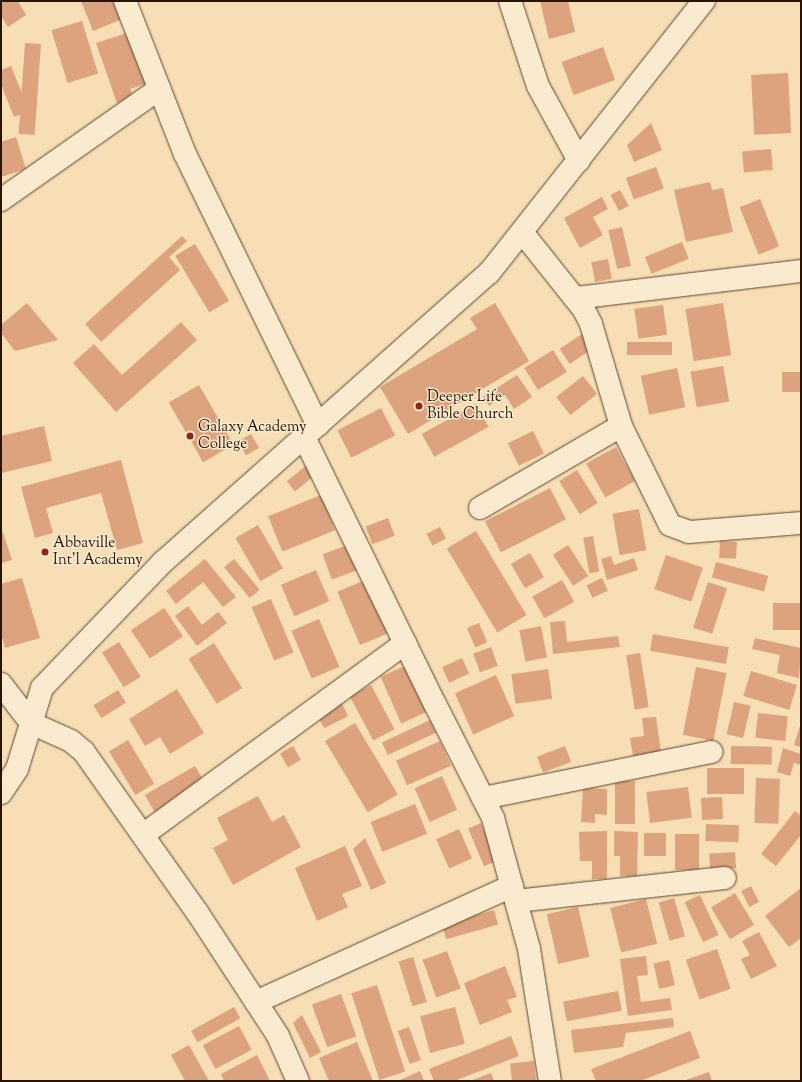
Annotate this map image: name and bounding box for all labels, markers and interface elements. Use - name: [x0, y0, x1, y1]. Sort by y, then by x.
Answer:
- place label: Deeper Life Bible Church: [427, 388, 513, 423]
- marker: Deeper Life Bible Church: [414, 401, 424, 411]
- place label: Galaxy Academy College: [198, 418, 306, 453]
- marker: Galaxy Academy College: [185, 431, 195, 441]
- place label: Abbaville Int'l Academy: [53, 534, 143, 569]
- marker: Abbaville Int'l Academy: [40, 547, 50, 557]

